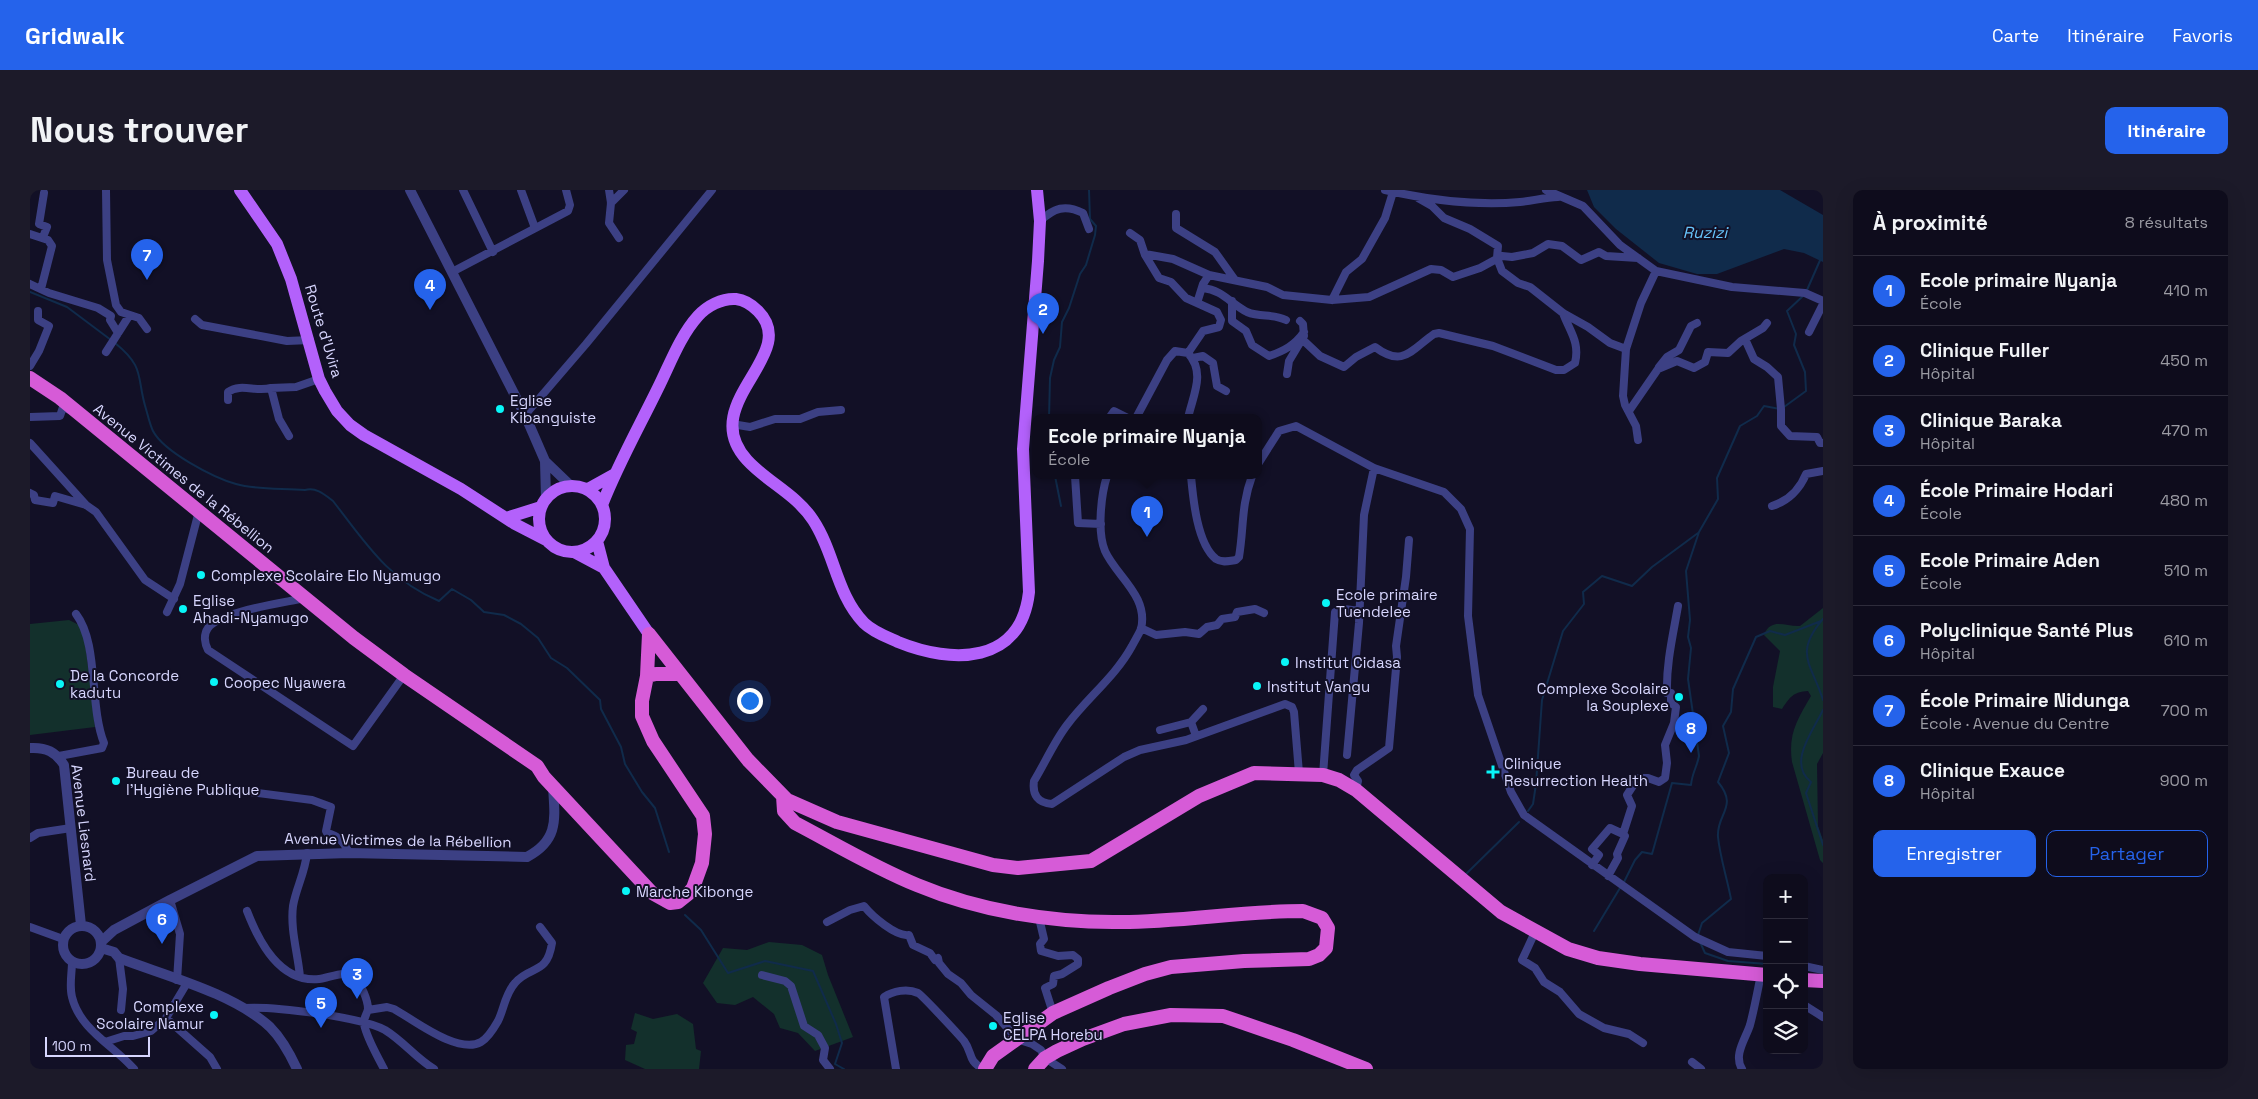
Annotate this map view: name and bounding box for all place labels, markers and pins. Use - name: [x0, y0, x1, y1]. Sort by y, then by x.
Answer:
- pin: 7: [131, 239, 163, 280]
- pin: 4: [414, 269, 446, 310]
- pin: 2: [1027, 293, 1059, 334]
- place label: Eglise Kibanguiste: [510, 391, 596, 427]
- marker: Eglise Kibanguiste: [494, 403, 506, 415]
- pin: 1: [1131, 496, 1163, 537]
- place label: Complexe Scolaire Elo Nyamugo: [211, 566, 441, 585]
- marker: Complexe Scolaire Elo Nyamugo: [195, 569, 207, 581]
- place label: Ecole primaire Tuendelee: [1336, 585, 1438, 621]
- place label: Eglise Ahadi-Nyamugo: [193, 591, 309, 627]
- marker: Ecole primaire Tuendelee: [1320, 597, 1332, 609]
- marker: Eglise Ahadi-Nyamugo: [177, 603, 189, 615]
- place label: Institut Cidasa: [1295, 653, 1401, 672]
- marker: Institut Cidasa: [1279, 656, 1291, 668]
- place label: De la Concorde kadutu: [70, 666, 179, 702]
- place label: Coopec Nyawera: [224, 673, 346, 692]
- marker: Coopec Nyawera: [208, 676, 220, 688]
- place label: Institut Vangu: [1267, 677, 1370, 696]
- marker: De la Concorde kadutu: [54, 678, 66, 690]
- place label: Complexe Scolaire la Souplexe: [1537, 679, 1669, 715]
- marker: Institut Vangu: [1251, 680, 1263, 692]
- marker: Complexe Scolaire la Souplexe: [1673, 691, 1685, 703]
- pin: 8: [1675, 712, 1707, 753]
- place label: Clinique Resurrection Health: [1504, 754, 1648, 790]
- place label: Bureau de l'Hygiène Publique: [126, 763, 260, 799]
- marker: Clinique Resurrection Health: [1486, 765, 1500, 779]
- marker: Bureau de l'Hygiène Publique: [110, 775, 122, 787]
- place label: Marche Kibonge: [636, 882, 753, 901]
- marker: Marche Kibonge: [620, 885, 632, 897]
- pin: 6: [146, 903, 178, 944]
- pin: 3: [341, 958, 373, 999]
- pin: 5: [305, 987, 337, 1028]
- place label: Complexe Scolaire Namur: [96, 997, 204, 1033]
- place label: Eglise CELPA Horebu: [1003, 1008, 1103, 1044]
- marker: Complexe Scolaire Namur: [208, 1009, 220, 1021]
- marker: Eglise CELPA Horebu: [987, 1020, 999, 1032]

